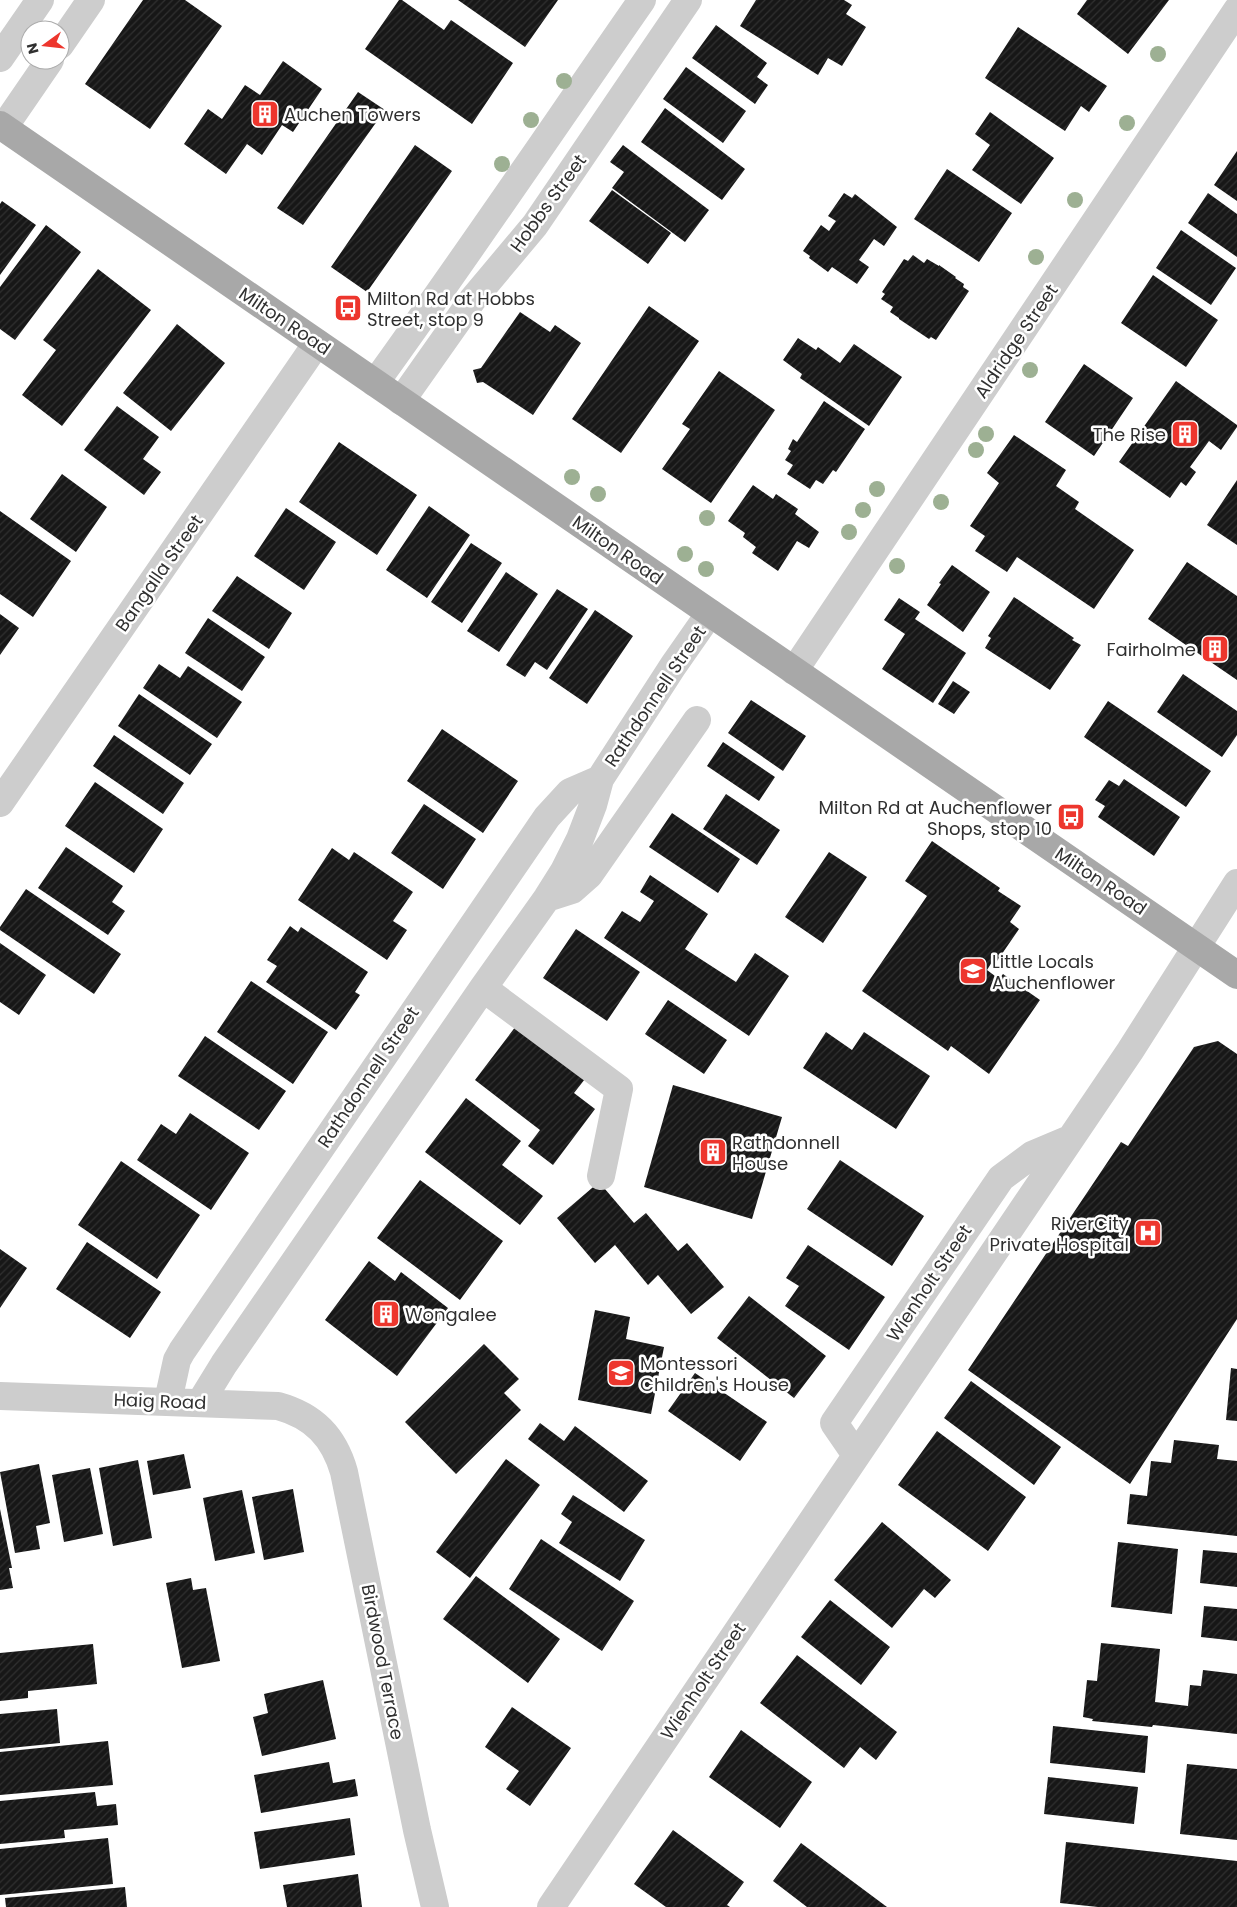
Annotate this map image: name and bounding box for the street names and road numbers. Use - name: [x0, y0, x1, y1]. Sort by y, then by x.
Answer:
- street label: Hobbs Street: [504, 149, 592, 257]
- street label: Aldridge Street: [968, 279, 1064, 403]
- street label: Milton Road: [234, 281, 336, 361]
- street label: Bangalla Street: [109, 509, 209, 637]
- street label: Milton Road: [568, 509, 668, 591]
- street label: Rathdonnell Street: [598, 620, 712, 772]
- street label: Milton Road: [1050, 841, 1152, 921]
- street label: Rathdonnell Street: [311, 1001, 425, 1153]
- street label: Wienholt Street: [881, 1220, 977, 1346]
- street label: Haig Road: [113, 1387, 207, 1415]
- street label: Birdwood Terrace: [356, 1582, 410, 1742]
- street label: Wienholt Street: [655, 1618, 751, 1744]

